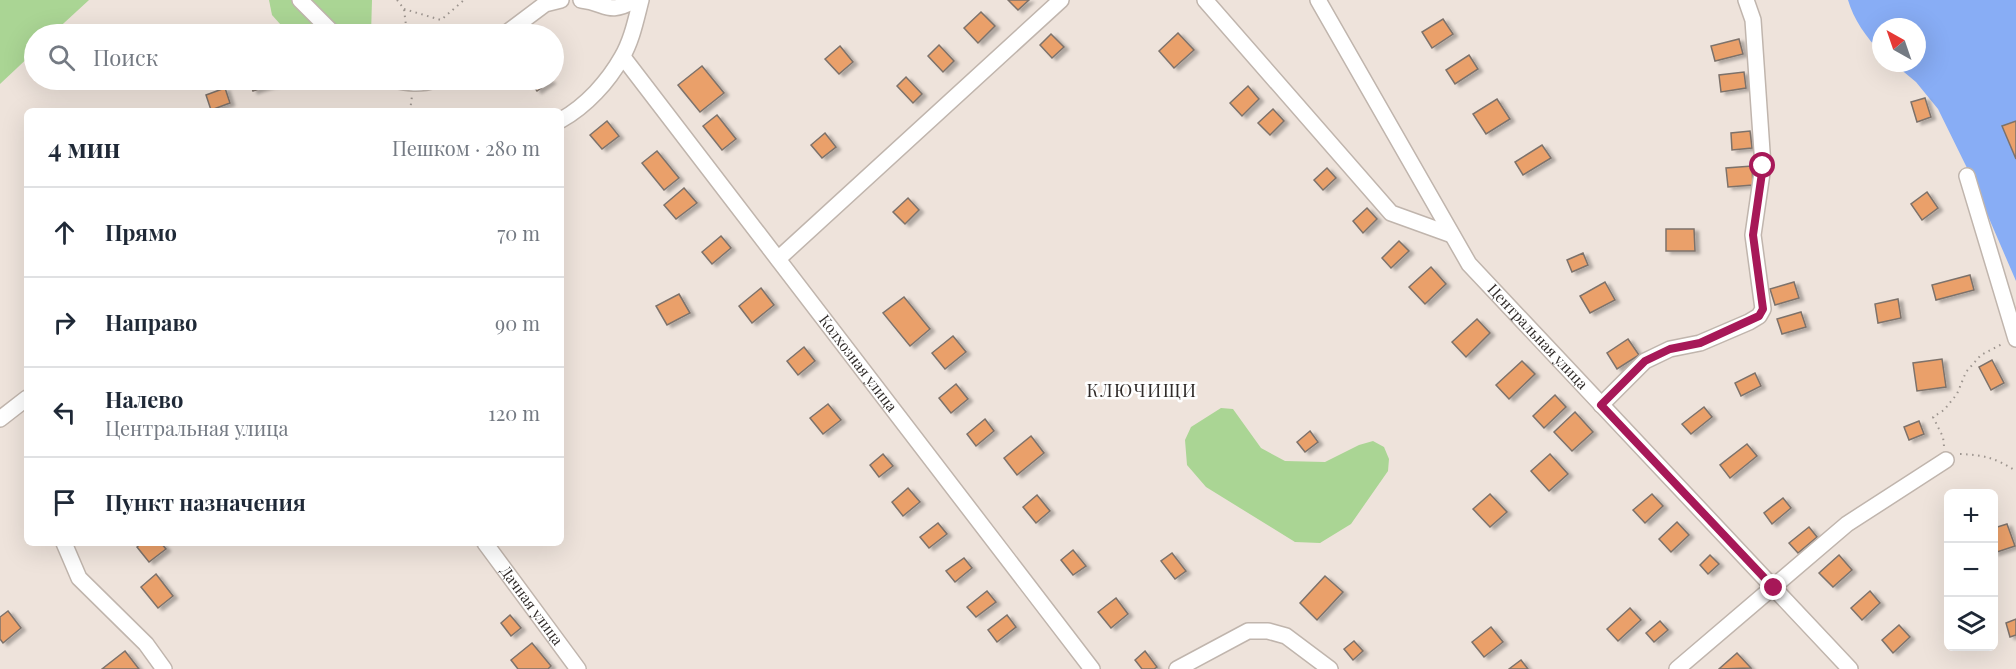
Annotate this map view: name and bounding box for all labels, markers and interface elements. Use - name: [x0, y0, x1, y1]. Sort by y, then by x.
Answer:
- north arrow: [1872, 18, 1926, 72]
- search box: [24, 24, 564, 90]
- icon: search: [45, 41, 78, 74]
- text: Поиск: [93, 42, 158, 72]
- text: 4 мин: [48, 130, 120, 165]
- text: Пешком · 280 m: [392, 134, 540, 161]
- route start: [1749, 152, 1775, 178]
- icon: ahead: [48, 216, 81, 249]
- text: Прямо: [105, 217, 177, 247]
- text: 70 m: [497, 219, 540, 246]
- street label: Центральная улица: [1484, 279, 1593, 393]
- icon: right: [48, 306, 81, 339]
- text: Направо: [105, 307, 198, 337]
- text: 90 m: [495, 309, 540, 336]
- street label: Колхозная улица: [815, 310, 902, 416]
- district label: КЛЮЧИЩИ: [1086, 378, 1198, 402]
- text: Налево: [105, 384, 183, 414]
- icon: left: [48, 396, 81, 429]
- text: 120 m: [488, 399, 540, 426]
- text: Центральная улица: [105, 414, 289, 441]
- icon: arrive: [48, 486, 81, 519]
- text: Пункт назначения: [105, 487, 306, 517]
- map controls: [1944, 489, 1998, 651]
- button: +: [1944, 489, 1998, 543]
- button: −: [1944, 543, 1998, 597]
- street label: Дачная улица: [496, 561, 568, 649]
- route end: [1760, 574, 1786, 600]
- button: layers: [1944, 597, 1998, 651]

